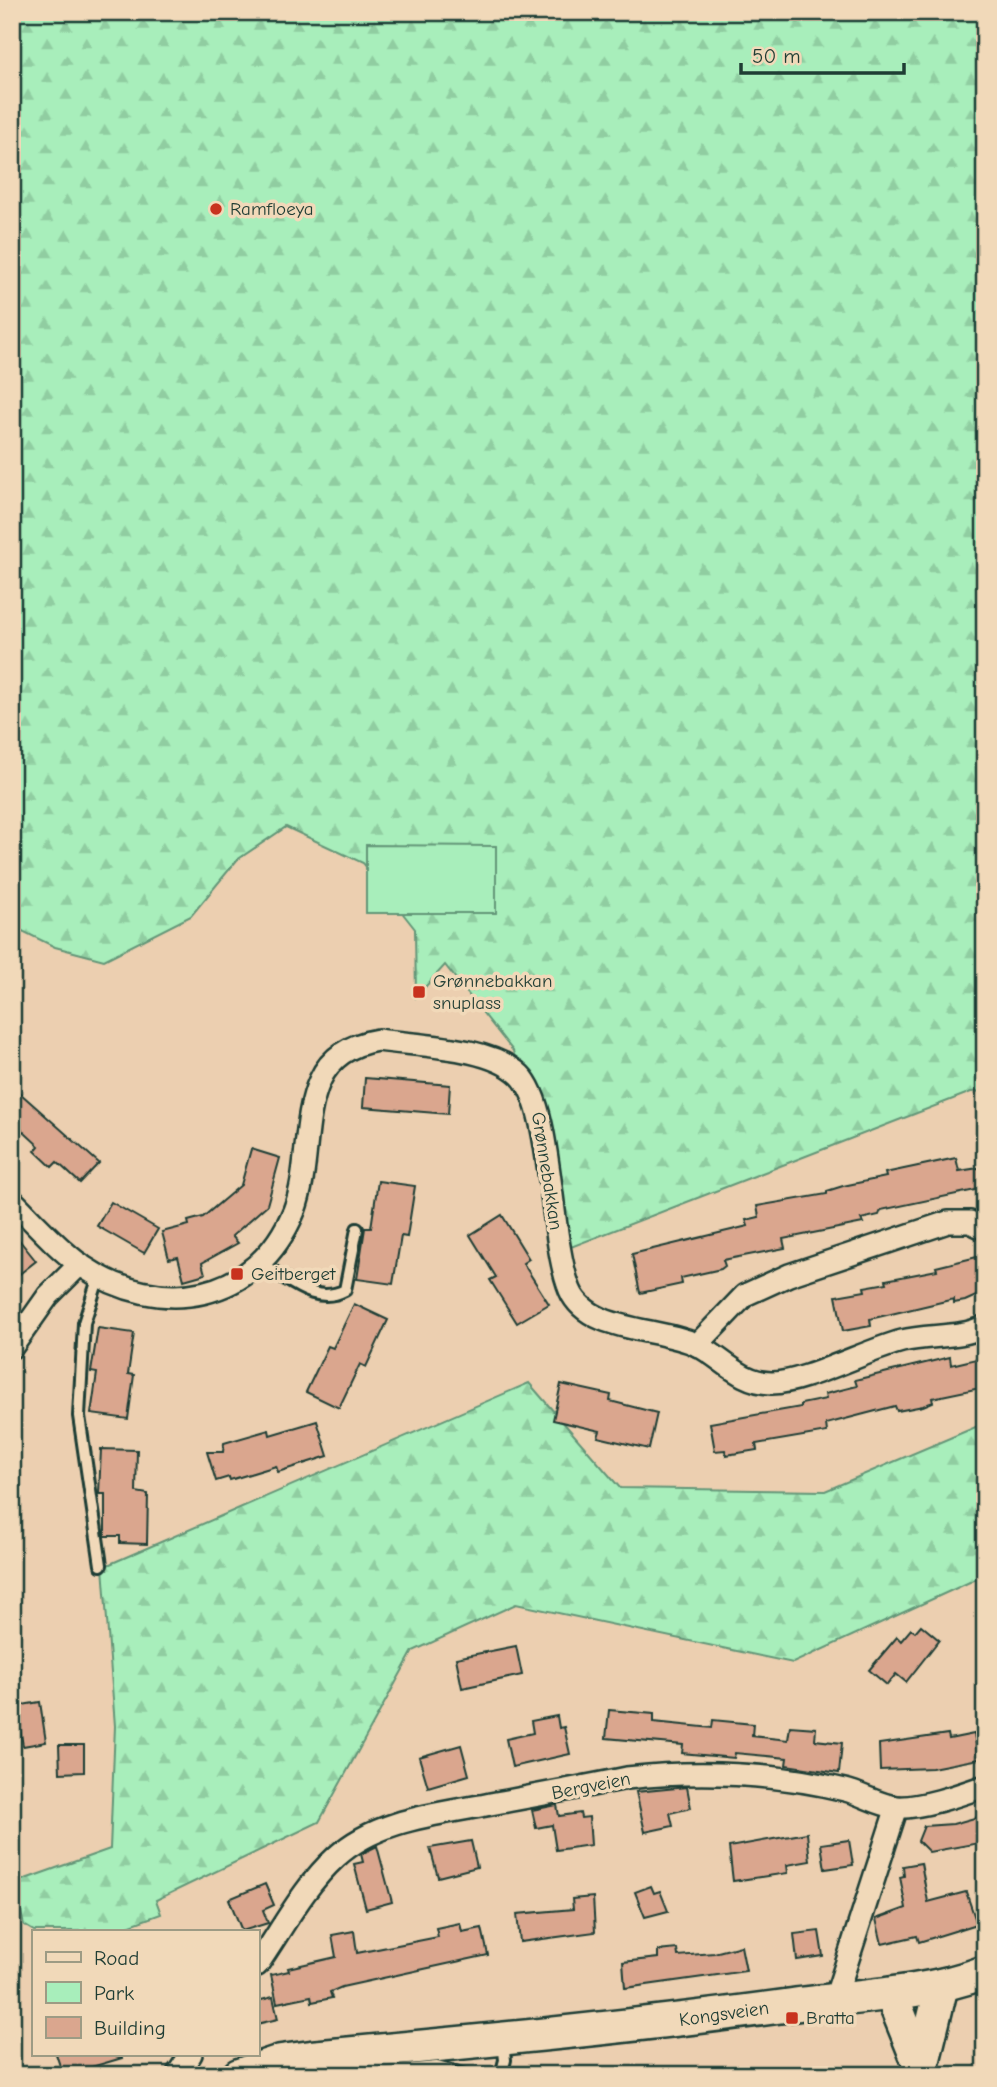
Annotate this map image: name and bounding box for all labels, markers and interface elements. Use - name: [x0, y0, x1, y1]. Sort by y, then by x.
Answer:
- scale bar: [741, 32, 904, 76]
- text: 50 m: [752, 44, 801, 68]
- place label: Ramfloeya: [230, 198, 314, 220]
- marker: Ramfloeya: [208, 201, 224, 217]
- place label: Grønnebakkan snuplass: [433, 970, 552, 1014]
- marker: Grønnebakkan snuplass: [411, 984, 427, 1000]
- street label: Grønnebakkan: [527, 1110, 567, 1232]
- place label: Geitberget: [251, 1263, 336, 1285]
- marker: Geitberget: [229, 1266, 245, 1282]
- street label: Bergveien: [550, 1768, 632, 1804]
- legend: [32, 1930, 259, 2056]
- text: Road: [94, 1946, 139, 1970]
- text: Park: [94, 1981, 134, 2005]
- street label: Kongsveien: [678, 1997, 770, 2031]
- place label: Bratta: [806, 2007, 855, 2029]
- marker: Bratta: [784, 2010, 800, 2026]
- text: Building: [94, 2016, 166, 2040]

